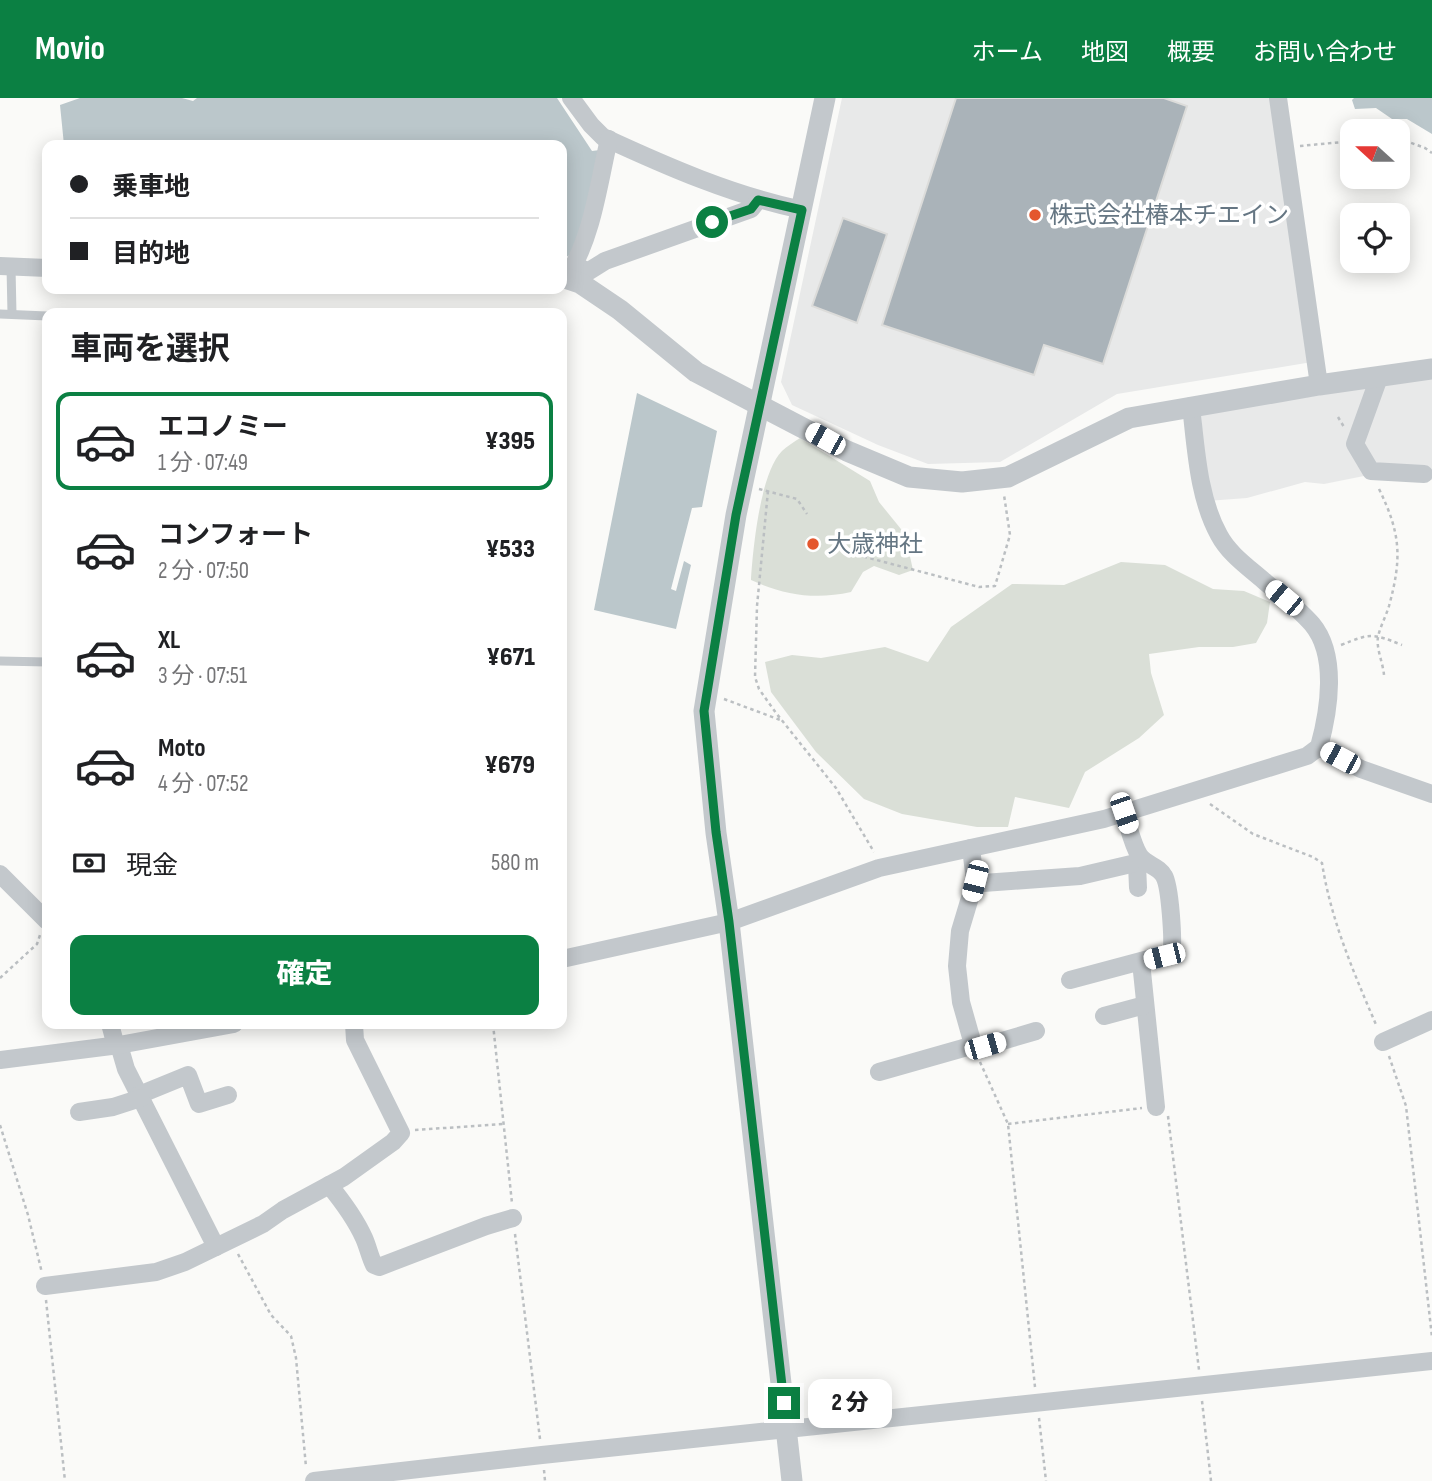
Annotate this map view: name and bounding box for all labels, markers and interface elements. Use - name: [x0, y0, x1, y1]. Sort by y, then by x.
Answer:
- text: Movio: [35, 29, 105, 69]
- text: ホーム: [972, 38, 1043, 67]
- text: 地図: [1081, 38, 1129, 67]
- text: 概要: [1167, 38, 1215, 67]
- text: お問い合わせ: [1253, 38, 1397, 67]
- north arrow: [1340, 119, 1410, 189]
- map controls: [1340, 119, 1410, 273]
- text: 乗車地: [112, 172, 190, 203]
- place label: 株式会社椿本チエイン: [1049, 201, 1289, 230]
- button: locate: [1340, 203, 1410, 273]
- route start: [696, 206, 728, 238]
- marker: 株式会社椿本チエイン: [1027, 207, 1043, 223]
- text: 目的地: [112, 239, 190, 270]
- text: 車両を選択: [70, 330, 230, 369]
- icon: car: [74, 410, 137, 473]
- text: エコノミー: [158, 412, 288, 443]
- car: [802, 420, 849, 458]
- text: ¥395: [485, 426, 535, 457]
- text: 1 分 · 07:49: [158, 449, 248, 477]
- icon: car: [74, 518, 137, 581]
- text: コンフォート: [158, 520, 313, 551]
- place label: 大歳神社: [827, 530, 923, 559]
- text: ¥533: [486, 534, 535, 565]
- marker: 大歳神社: [805, 536, 821, 552]
- text: 2 分 · 07:50: [158, 557, 249, 585]
- car: [1262, 576, 1307, 620]
- text: XL: [158, 625, 180, 656]
- icon: car: [74, 626, 137, 689]
- text: ¥671: [486, 642, 535, 673]
- text: 3 分 · 07:51: [158, 662, 247, 690]
- text: Moto: [158, 733, 206, 764]
- icon: car: [74, 734, 137, 797]
- car: [1317, 739, 1364, 777]
- text: ¥679: [484, 750, 535, 781]
- text: 4 分 · 07:52: [158, 770, 248, 798]
- car: [1108, 790, 1141, 836]
- icon: cash: [70, 844, 108, 882]
- text: 580 m: [491, 849, 539, 877]
- text: 現金: [126, 851, 178, 882]
- car: [960, 858, 991, 904]
- button: 確定: [70, 935, 539, 1015]
- car: [1142, 941, 1187, 971]
- car: [962, 1030, 1009, 1062]
- callout: 2 分: [808, 1378, 892, 1428]
- route end: [768, 1387, 800, 1419]
- text: 2 分: [832, 1389, 868, 1417]

